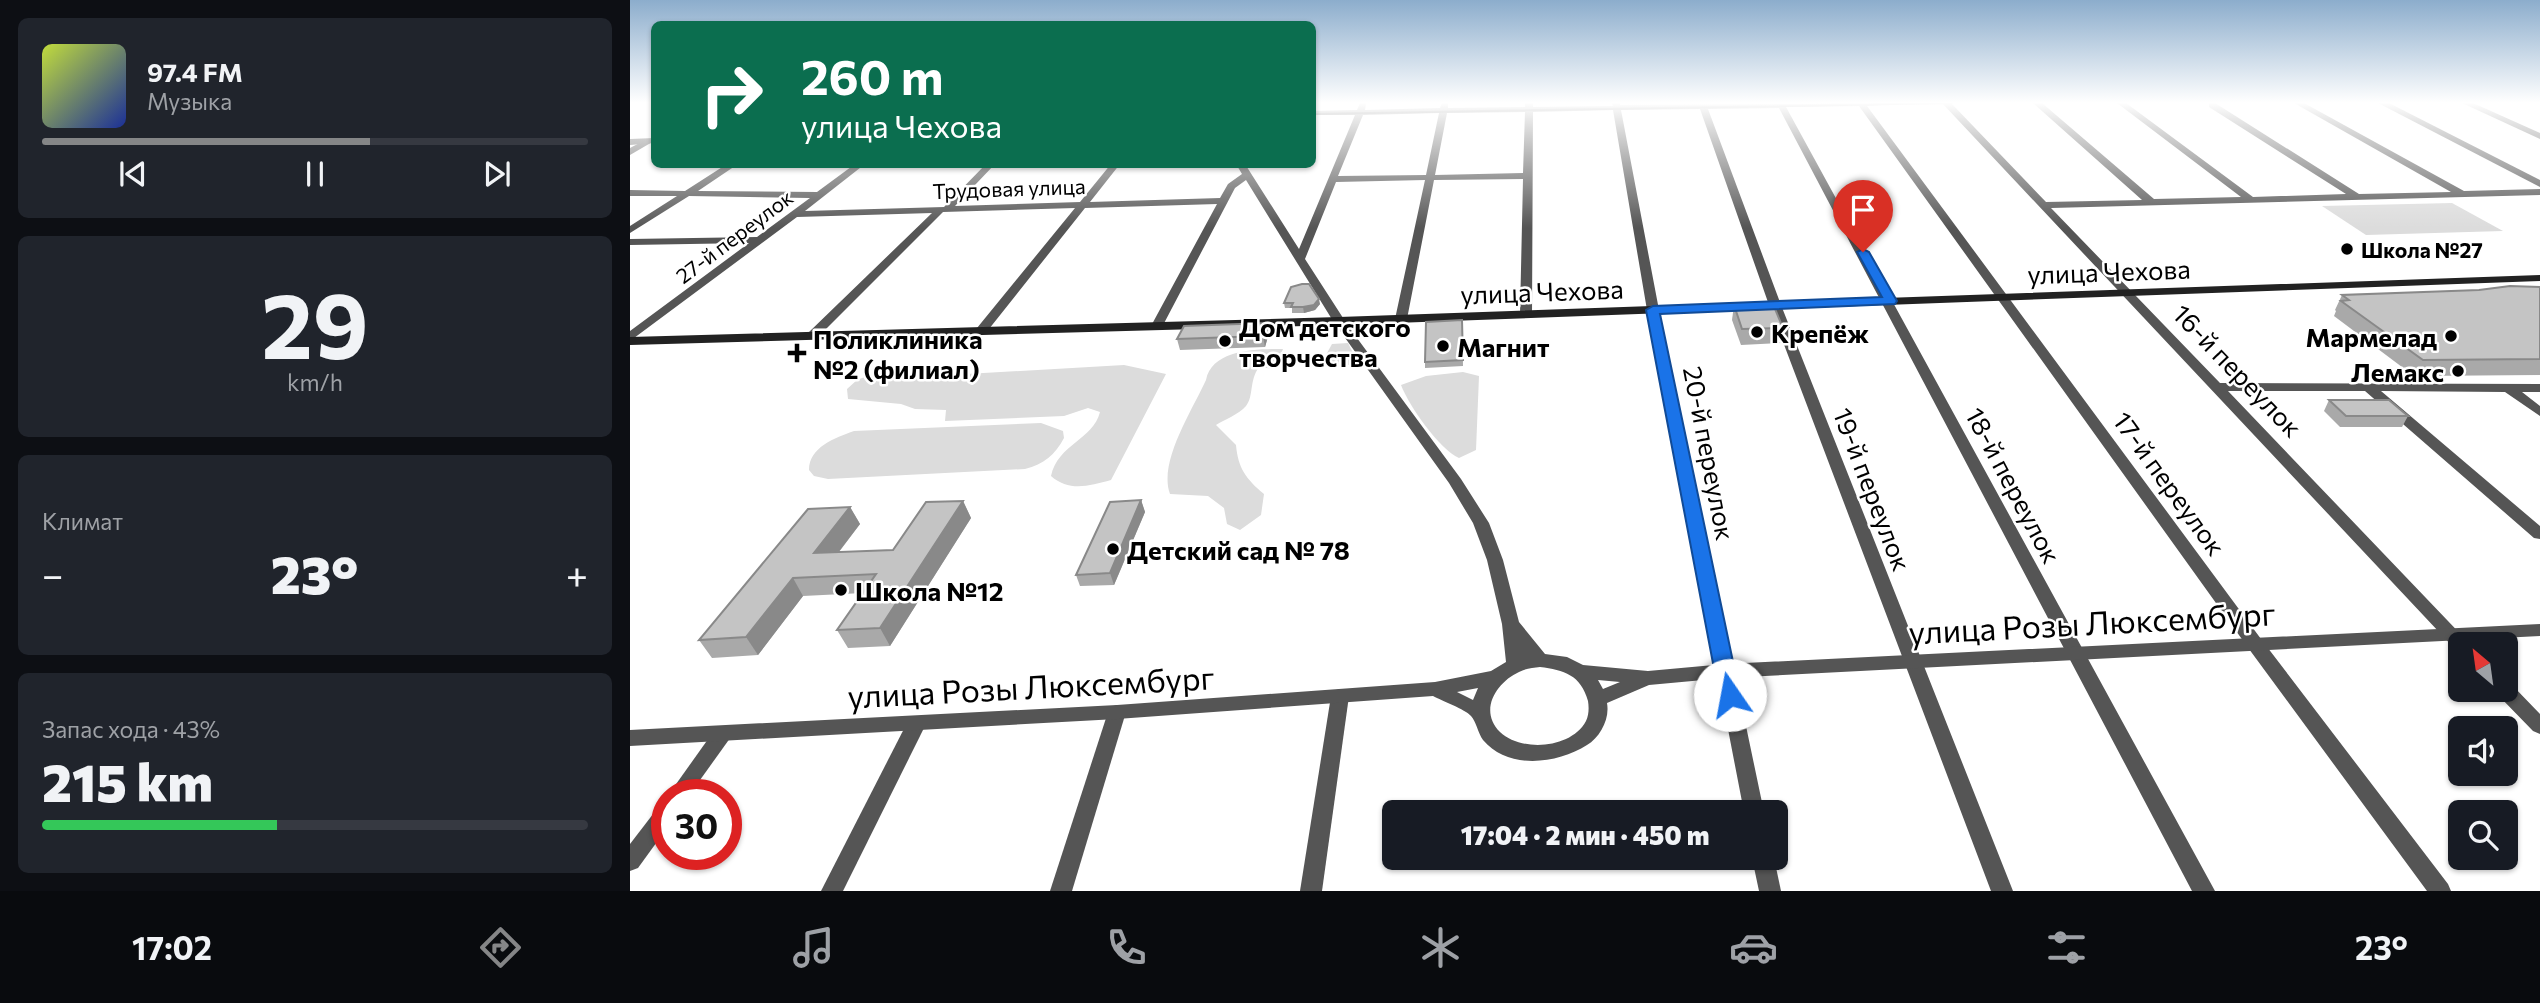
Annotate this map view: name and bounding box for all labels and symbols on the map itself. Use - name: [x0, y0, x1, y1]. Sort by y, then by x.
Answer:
- street label: Трудовая улица: [932, 173, 1086, 203]
- pin: [1833, 180, 1893, 252]
- street label: 27-й переулок: [671, 184, 797, 288]
- place label: Школа №27: [2361, 237, 2483, 262]
- marker: Школа №27: [2339, 241, 2355, 257]
- street label: улица Чехова: [2027, 253, 2191, 289]
- street label: улица Чехова: [1460, 273, 1624, 309]
- street label: 16-й переулок: [2167, 297, 2309, 443]
- place label: Дом детского творчества: [1239, 311, 1411, 372]
- place label: Крепёж: [1771, 317, 1869, 348]
- place label: Мармелад: [2306, 321, 2437, 352]
- place label: Поликлиника №2 (филиал): [813, 323, 983, 384]
- marker: Крепёж: [1749, 324, 1765, 340]
- marker: Мармелад: [2443, 328, 2459, 344]
- place label: Магнит: [1457, 331, 1550, 362]
- marker: Дом детского творчества: [1217, 333, 1233, 349]
- marker: Магнит: [1435, 338, 1451, 354]
- marker: Поликлиника №2 (филиал): [787, 343, 807, 363]
- place label: Лемакс: [2351, 356, 2444, 387]
- street label: 20-й переулок: [1678, 363, 1742, 543]
- marker: Лемакс: [2450, 363, 2466, 379]
- street label: 18-й переулок: [1960, 402, 2068, 568]
- street label: 19-й переулок: [1828, 403, 1918, 575]
- street label: 17-й переулок: [2108, 405, 2233, 561]
- place label: Детский сад № 78: [1127, 534, 1350, 565]
- marker: Детский сад № 78: [1105, 541, 1121, 557]
- place label: Школа №12: [855, 575, 1003, 606]
- marker: Школа №12: [833, 582, 849, 598]
- street label: улица Розы Люксембург: [1908, 592, 2276, 652]
- north arrow: [2448, 632, 2518, 702]
- street label: улица Розы Люксембург: [847, 656, 1215, 716]
- position arrow: [1693, 658, 1767, 732]
- speed limit sign: 30: [651, 779, 742, 870]

